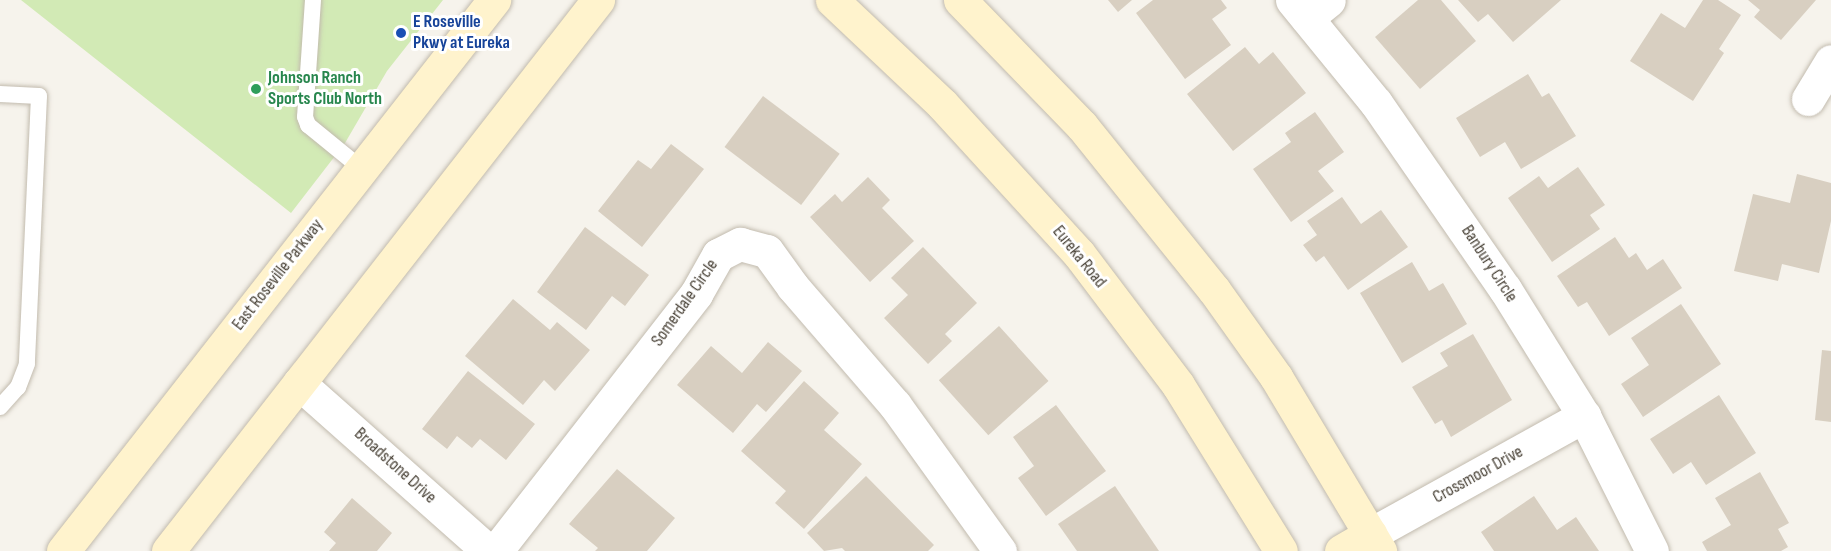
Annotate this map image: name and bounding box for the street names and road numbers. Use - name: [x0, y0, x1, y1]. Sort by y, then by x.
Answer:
- street label: East Roseville Parkway: [228, 215, 328, 335]
- street label: Banbury Circle: [1456, 221, 1522, 307]
- street label: Eureka Road: [1047, 222, 1111, 292]
- street label: Somerdale Circle: [647, 255, 723, 351]
- street label: Broadstone Drive: [349, 423, 441, 509]
- street label: Crossmoor Drive: [1429, 441, 1527, 509]

